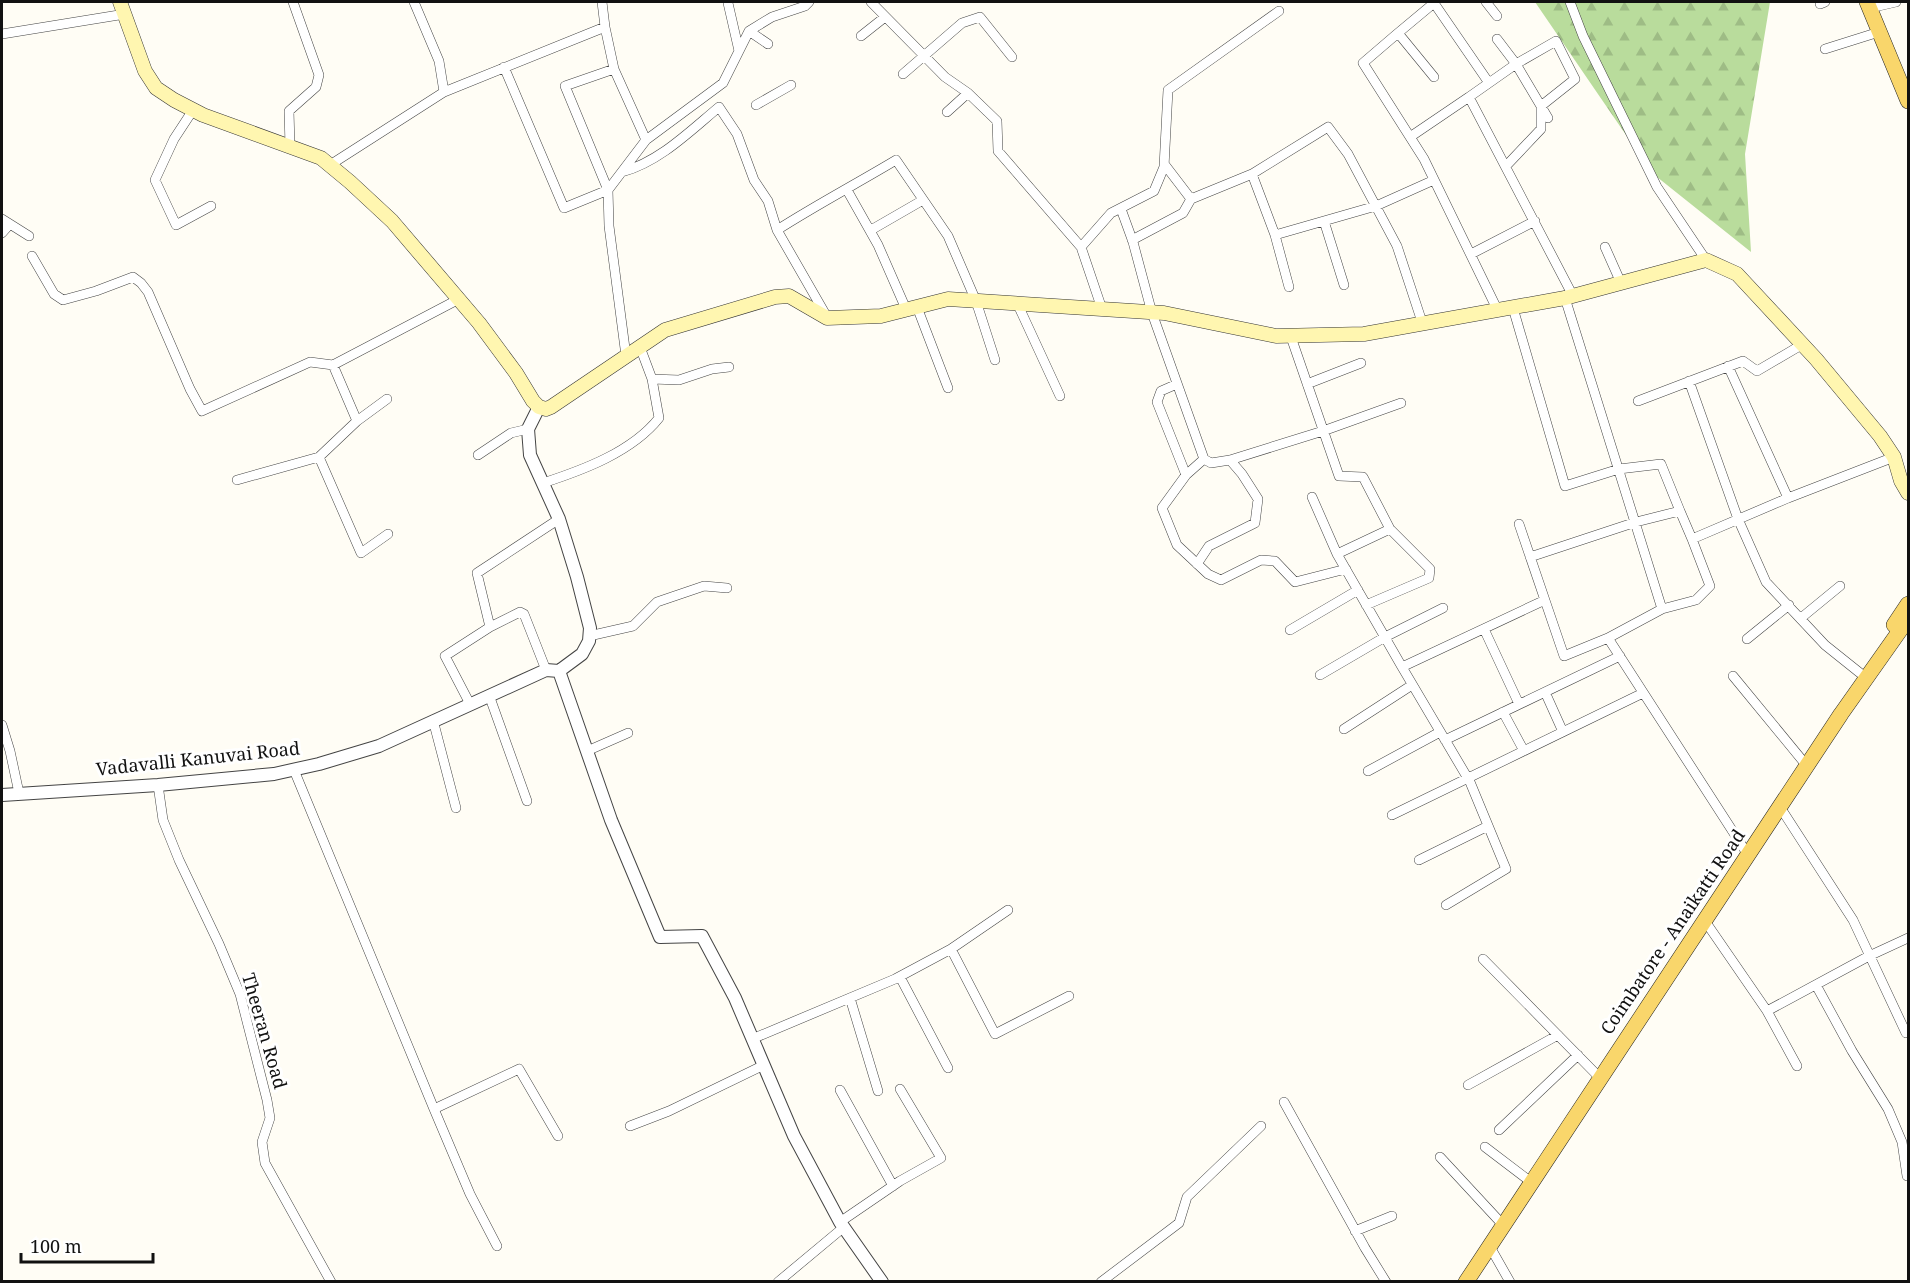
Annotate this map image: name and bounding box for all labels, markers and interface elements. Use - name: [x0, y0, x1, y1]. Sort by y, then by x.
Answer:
- street label: Vadavalli Kanuvai Road: [95, 735, 301, 781]
- street label: Coimbatore - Anaikatti Road: [1594, 824, 1750, 1039]
- street label: Theeran Road: [237, 970, 293, 1092]
- scale bar: [21, 1226, 153, 1264]
- text: 100 m: [30, 1234, 82, 1258]

